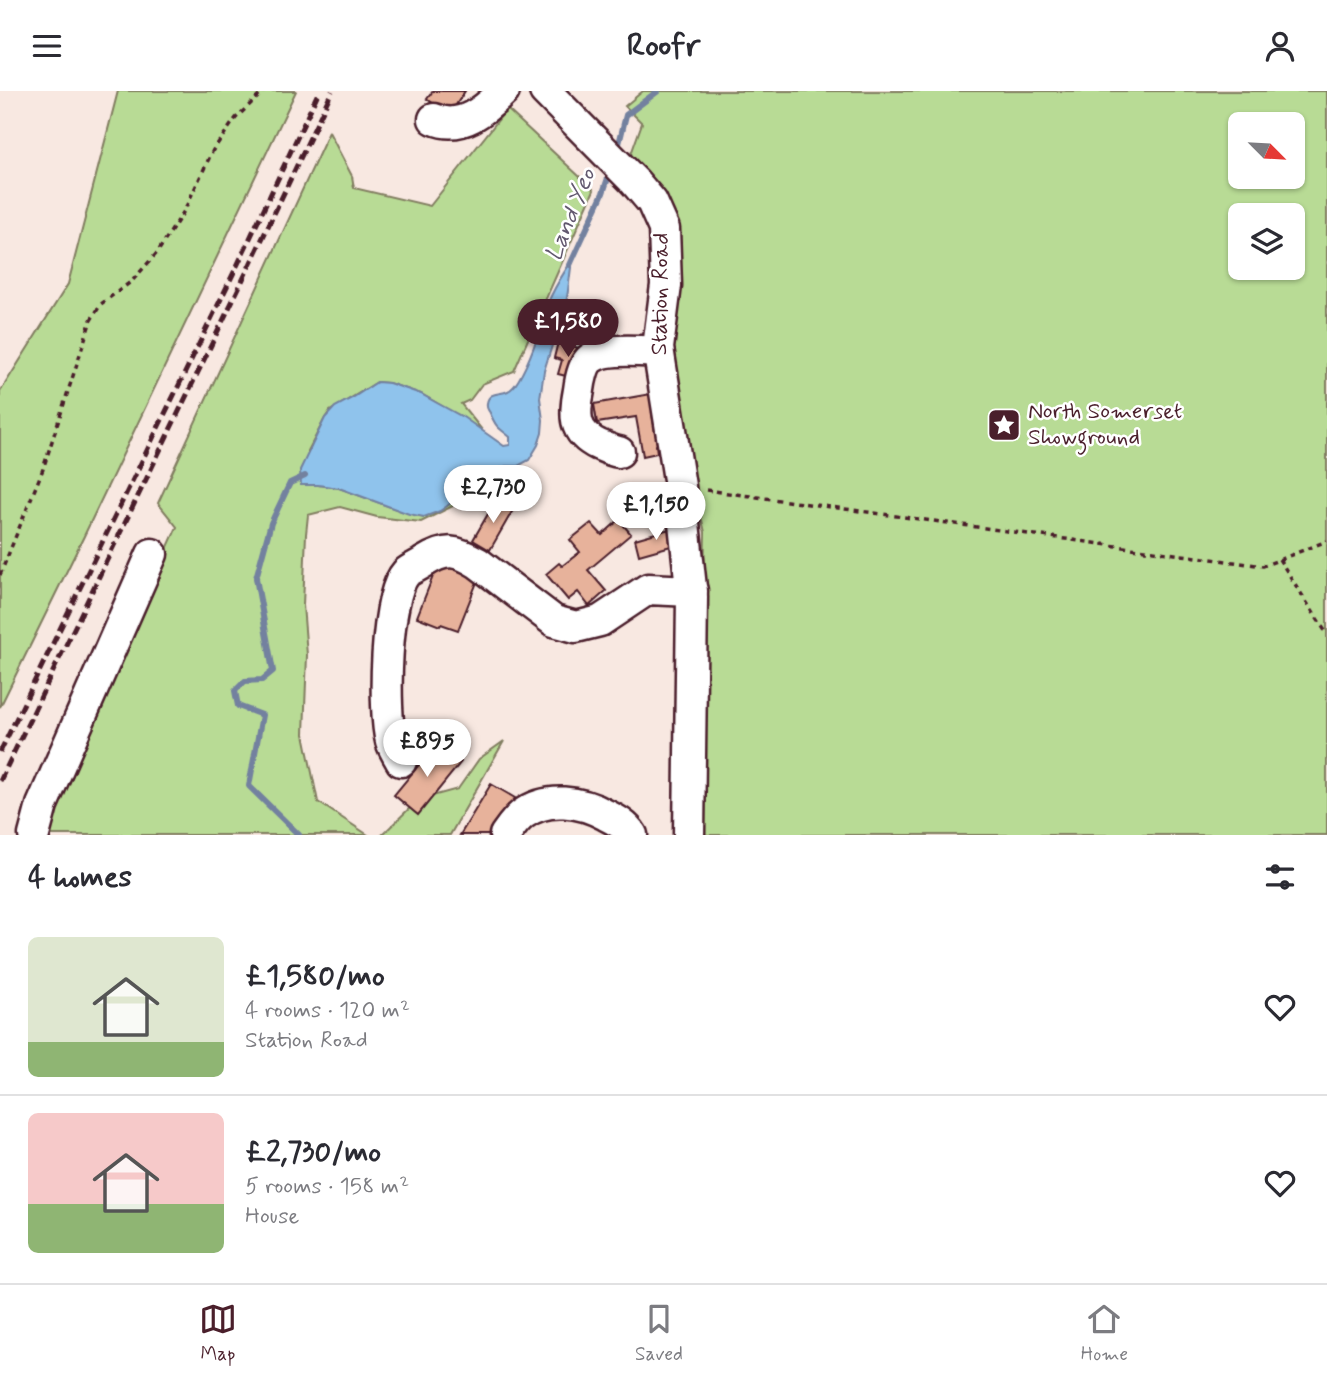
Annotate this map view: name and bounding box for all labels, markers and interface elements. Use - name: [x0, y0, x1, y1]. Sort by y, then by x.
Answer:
- text: Roofr: [627, 25, 700, 67]
- icon: menu: [28, 27, 66, 65]
- icon: person: [1261, 27, 1299, 65]
- north arrow: [1228, 112, 1306, 189]
- map controls: [1228, 112, 1305, 280]
- water label: Land Yeo: [539, 163, 604, 266]
- button: layers: [1228, 203, 1305, 280]
- street label: Station Road: [645, 232, 677, 356]
- pin: £1,580: [511, 299, 625, 359]
- text: £1,580: [534, 307, 602, 337]
- place label: North Somerset Showground: [1028, 397, 1182, 455]
- place icon: North Somerset Showground: [985, 406, 1023, 444]
- pin: £2,730: [436, 465, 550, 525]
- text: £2,730: [460, 473, 526, 503]
- pin: £1,150: [599, 483, 713, 542]
- text: £1,150: [623, 490, 689, 520]
- pin: £895: [386, 719, 468, 779]
- text: £895: [399, 727, 455, 757]
- text: 4 homes: [28, 858, 132, 897]
- icon: filters: [1261, 858, 1299, 896]
- text: £1,580/mo: [245, 957, 385, 996]
- icon: home: [84, 965, 168, 1049]
- icon: heart: [1261, 988, 1299, 1026]
- text: 4 rooms · 120 m²: [245, 996, 410, 1026]
- text: Station Road: [245, 1026, 368, 1056]
- text: £2,730/mo: [245, 1133, 381, 1172]
- icon: home: [84, 1141, 168, 1225]
- icon: heart: [1261, 1164, 1299, 1202]
- text: 5 rooms · 158 m²: [245, 1172, 409, 1202]
- text: House: [245, 1202, 299, 1232]
- tab: Map: [199, 1300, 237, 1367]
- tab: Saved: [635, 1300, 683, 1367]
- tab: Home: [1081, 1300, 1128, 1367]

